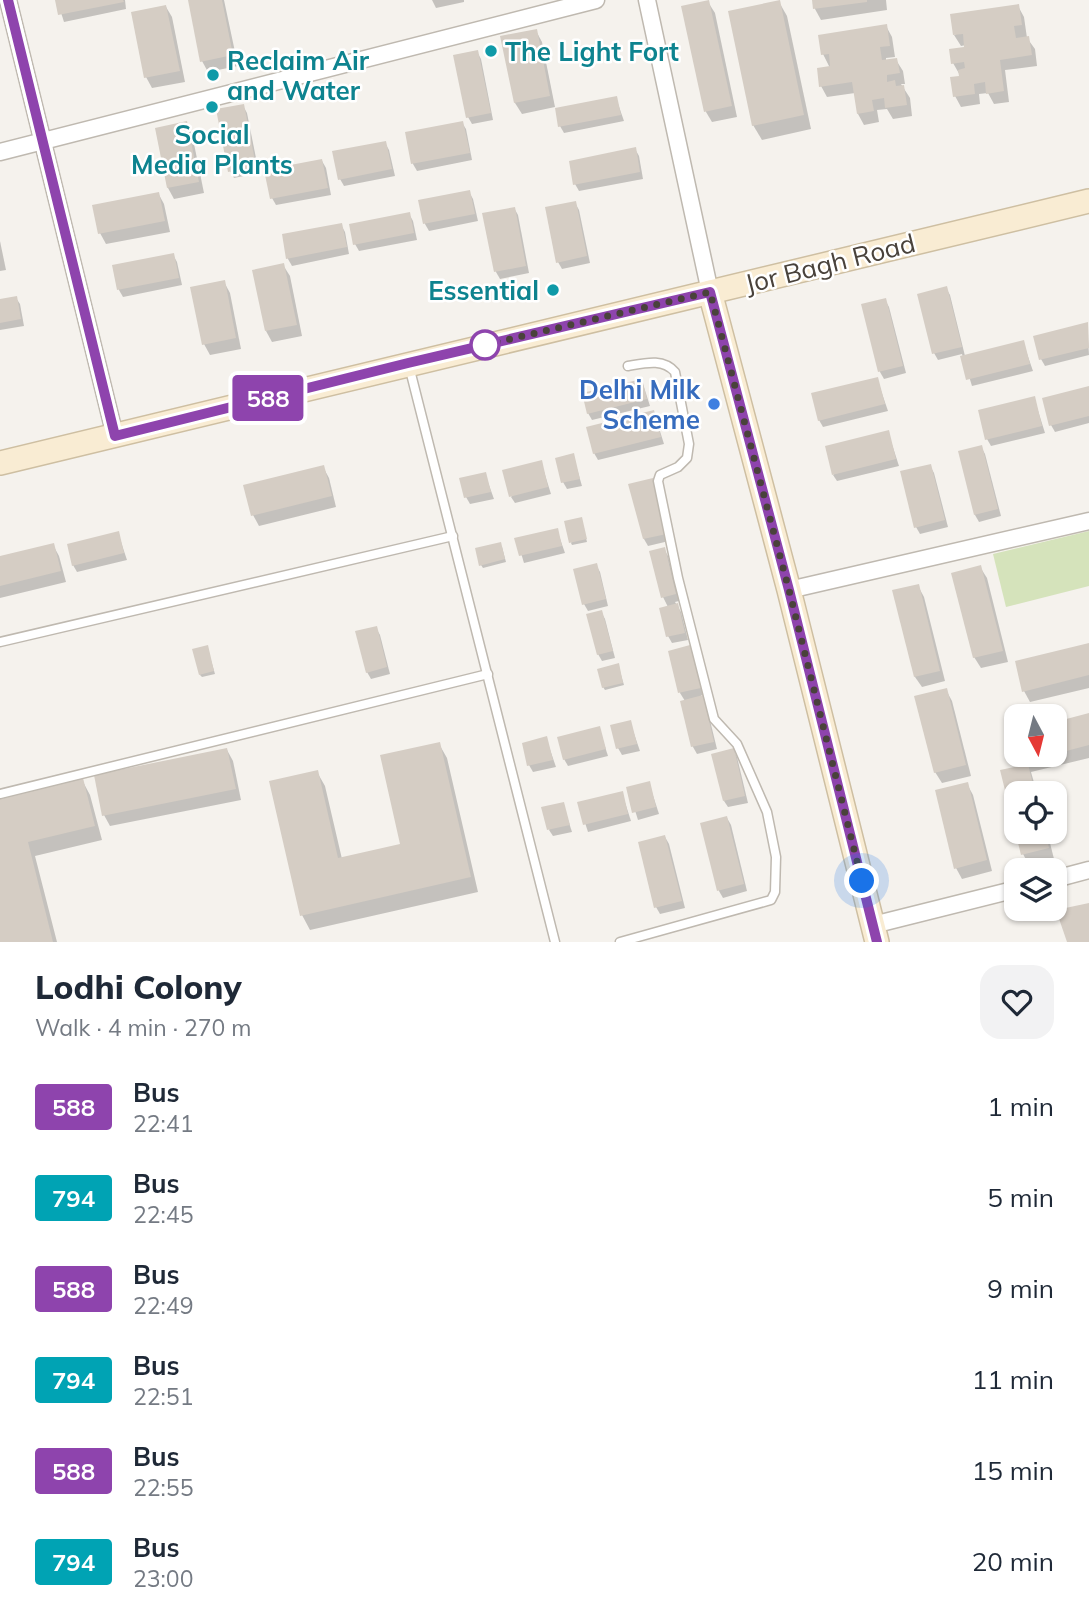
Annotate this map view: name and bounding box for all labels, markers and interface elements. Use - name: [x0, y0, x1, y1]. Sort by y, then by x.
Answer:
- place label: The Light Fort: [505, 35, 679, 68]
- marker: The Light Fort: [483, 43, 499, 59]
- place label: Reclaim Air and Water: [227, 44, 370, 107]
- marker: Reclaim Air and Water: [205, 67, 221, 83]
- marker: Social Media Plants: [204, 99, 220, 115]
- place label: Social Media Plants: [131, 118, 293, 181]
- street label: Jor Bagh Road: [741, 226, 919, 300]
- place label: Essential: [428, 274, 539, 307]
- marker: Essential: [545, 282, 561, 298]
- unlabelled marker: [470, 330, 500, 360]
- place label: Delhi Milk Scheme: [579, 373, 701, 436]
- line badge: 588: [228, 375, 308, 421]
- text: 588: [246, 383, 290, 413]
- marker: Delhi Milk Scheme: [706, 396, 722, 412]
- north arrow: [1004, 704, 1068, 766]
- map controls: [1004, 704, 1067, 921]
- button: locate: [1004, 781, 1067, 844]
- button: layers: [1004, 858, 1067, 921]
- your location: [844, 863, 879, 898]
- button: heart: [980, 965, 1054, 1039]
- text: Lodhi Colony: [35, 966, 242, 1007]
- text: Walk · 4 min · 270 m: [35, 1013, 252, 1042]
- text: Bus: [133, 1076, 179, 1109]
- text: 1 min: [987, 1090, 1054, 1123]
- text: 588: [52, 1092, 95, 1122]
- text: 22:41: [133, 1109, 193, 1138]
- text: Bus: [133, 1167, 179, 1200]
- text: 5 min: [987, 1181, 1054, 1214]
- text: 794: [52, 1183, 95, 1213]
- text: 22:45: [133, 1200, 193, 1229]
- text: Bus: [133, 1258, 179, 1291]
- text: 9 min: [987, 1272, 1054, 1305]
- text: 588: [52, 1274, 95, 1304]
- text: 22:49: [133, 1291, 193, 1320]
- text: Bus: [133, 1349, 179, 1382]
- text: 11 min: [972, 1363, 1054, 1396]
- text: 794: [52, 1365, 95, 1395]
- text: 22:51: [133, 1382, 193, 1411]
- text: Bus: [133, 1440, 179, 1473]
- text: 15 min: [972, 1454, 1054, 1487]
- text: 588: [52, 1456, 95, 1486]
- text: 22:55: [133, 1473, 193, 1502]
- text: Bus: [133, 1531, 179, 1564]
- text: 20 min: [972, 1545, 1054, 1578]
- text: 794: [52, 1547, 95, 1577]
- text: 23:00: [133, 1564, 193, 1593]

